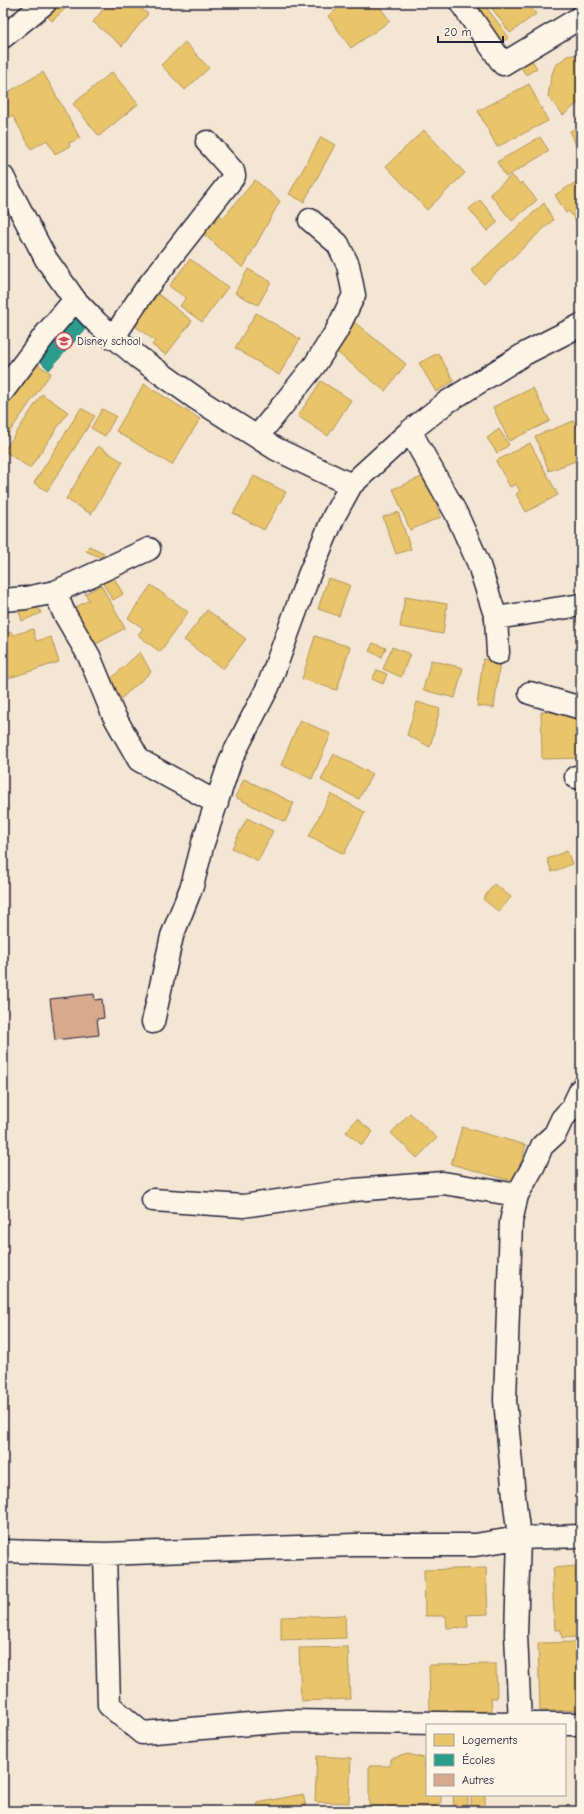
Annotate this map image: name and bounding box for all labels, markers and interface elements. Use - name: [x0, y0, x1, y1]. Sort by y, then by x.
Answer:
- scale bar: [438, 18, 503, 44]
- text: 20 m: [444, 25, 472, 39]
- school or university icon: Disney school: [54, 331, 74, 351]
- place label: Disney school: [77, 335, 141, 348]
- legend: [426, 1724, 566, 1796]
- text: Logements: [462, 1733, 518, 1747]
- text: Écoles: [462, 1753, 495, 1767]
- text: Autres: [462, 1773, 494, 1787]

